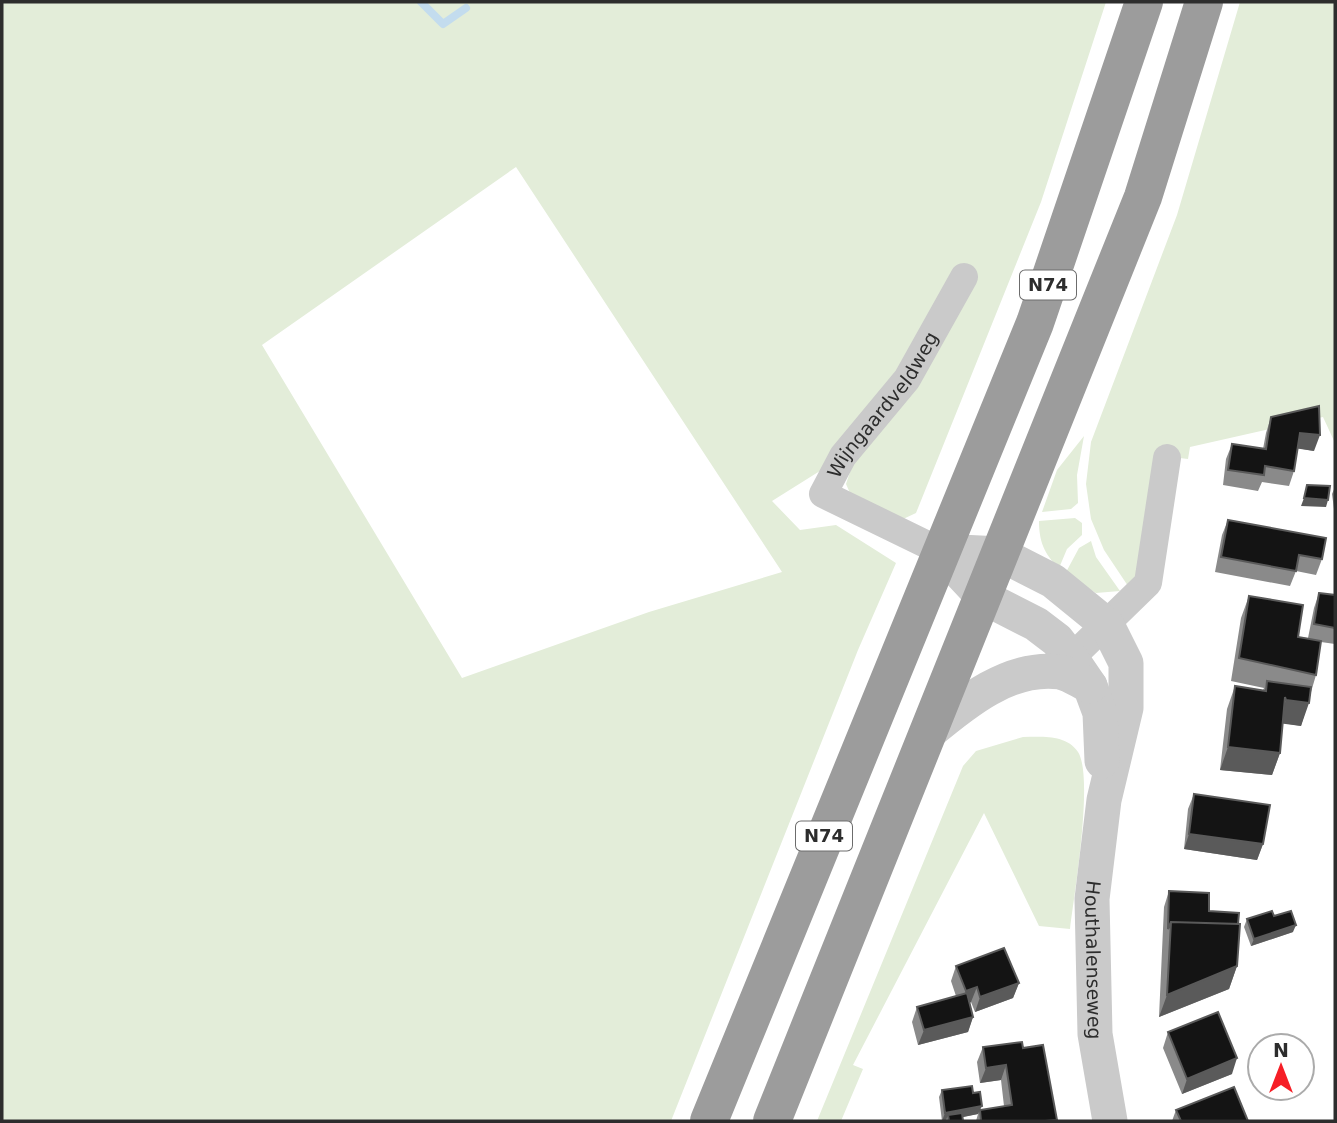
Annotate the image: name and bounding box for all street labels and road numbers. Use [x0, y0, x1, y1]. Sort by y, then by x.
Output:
road number: N74 [1020, 270, 1076, 300]
street label: Wijngaardveldweg [823, 328, 942, 481]
road number: N74 [796, 822, 852, 850]
street label: Houthalenseweg [1081, 879, 1106, 1040]

